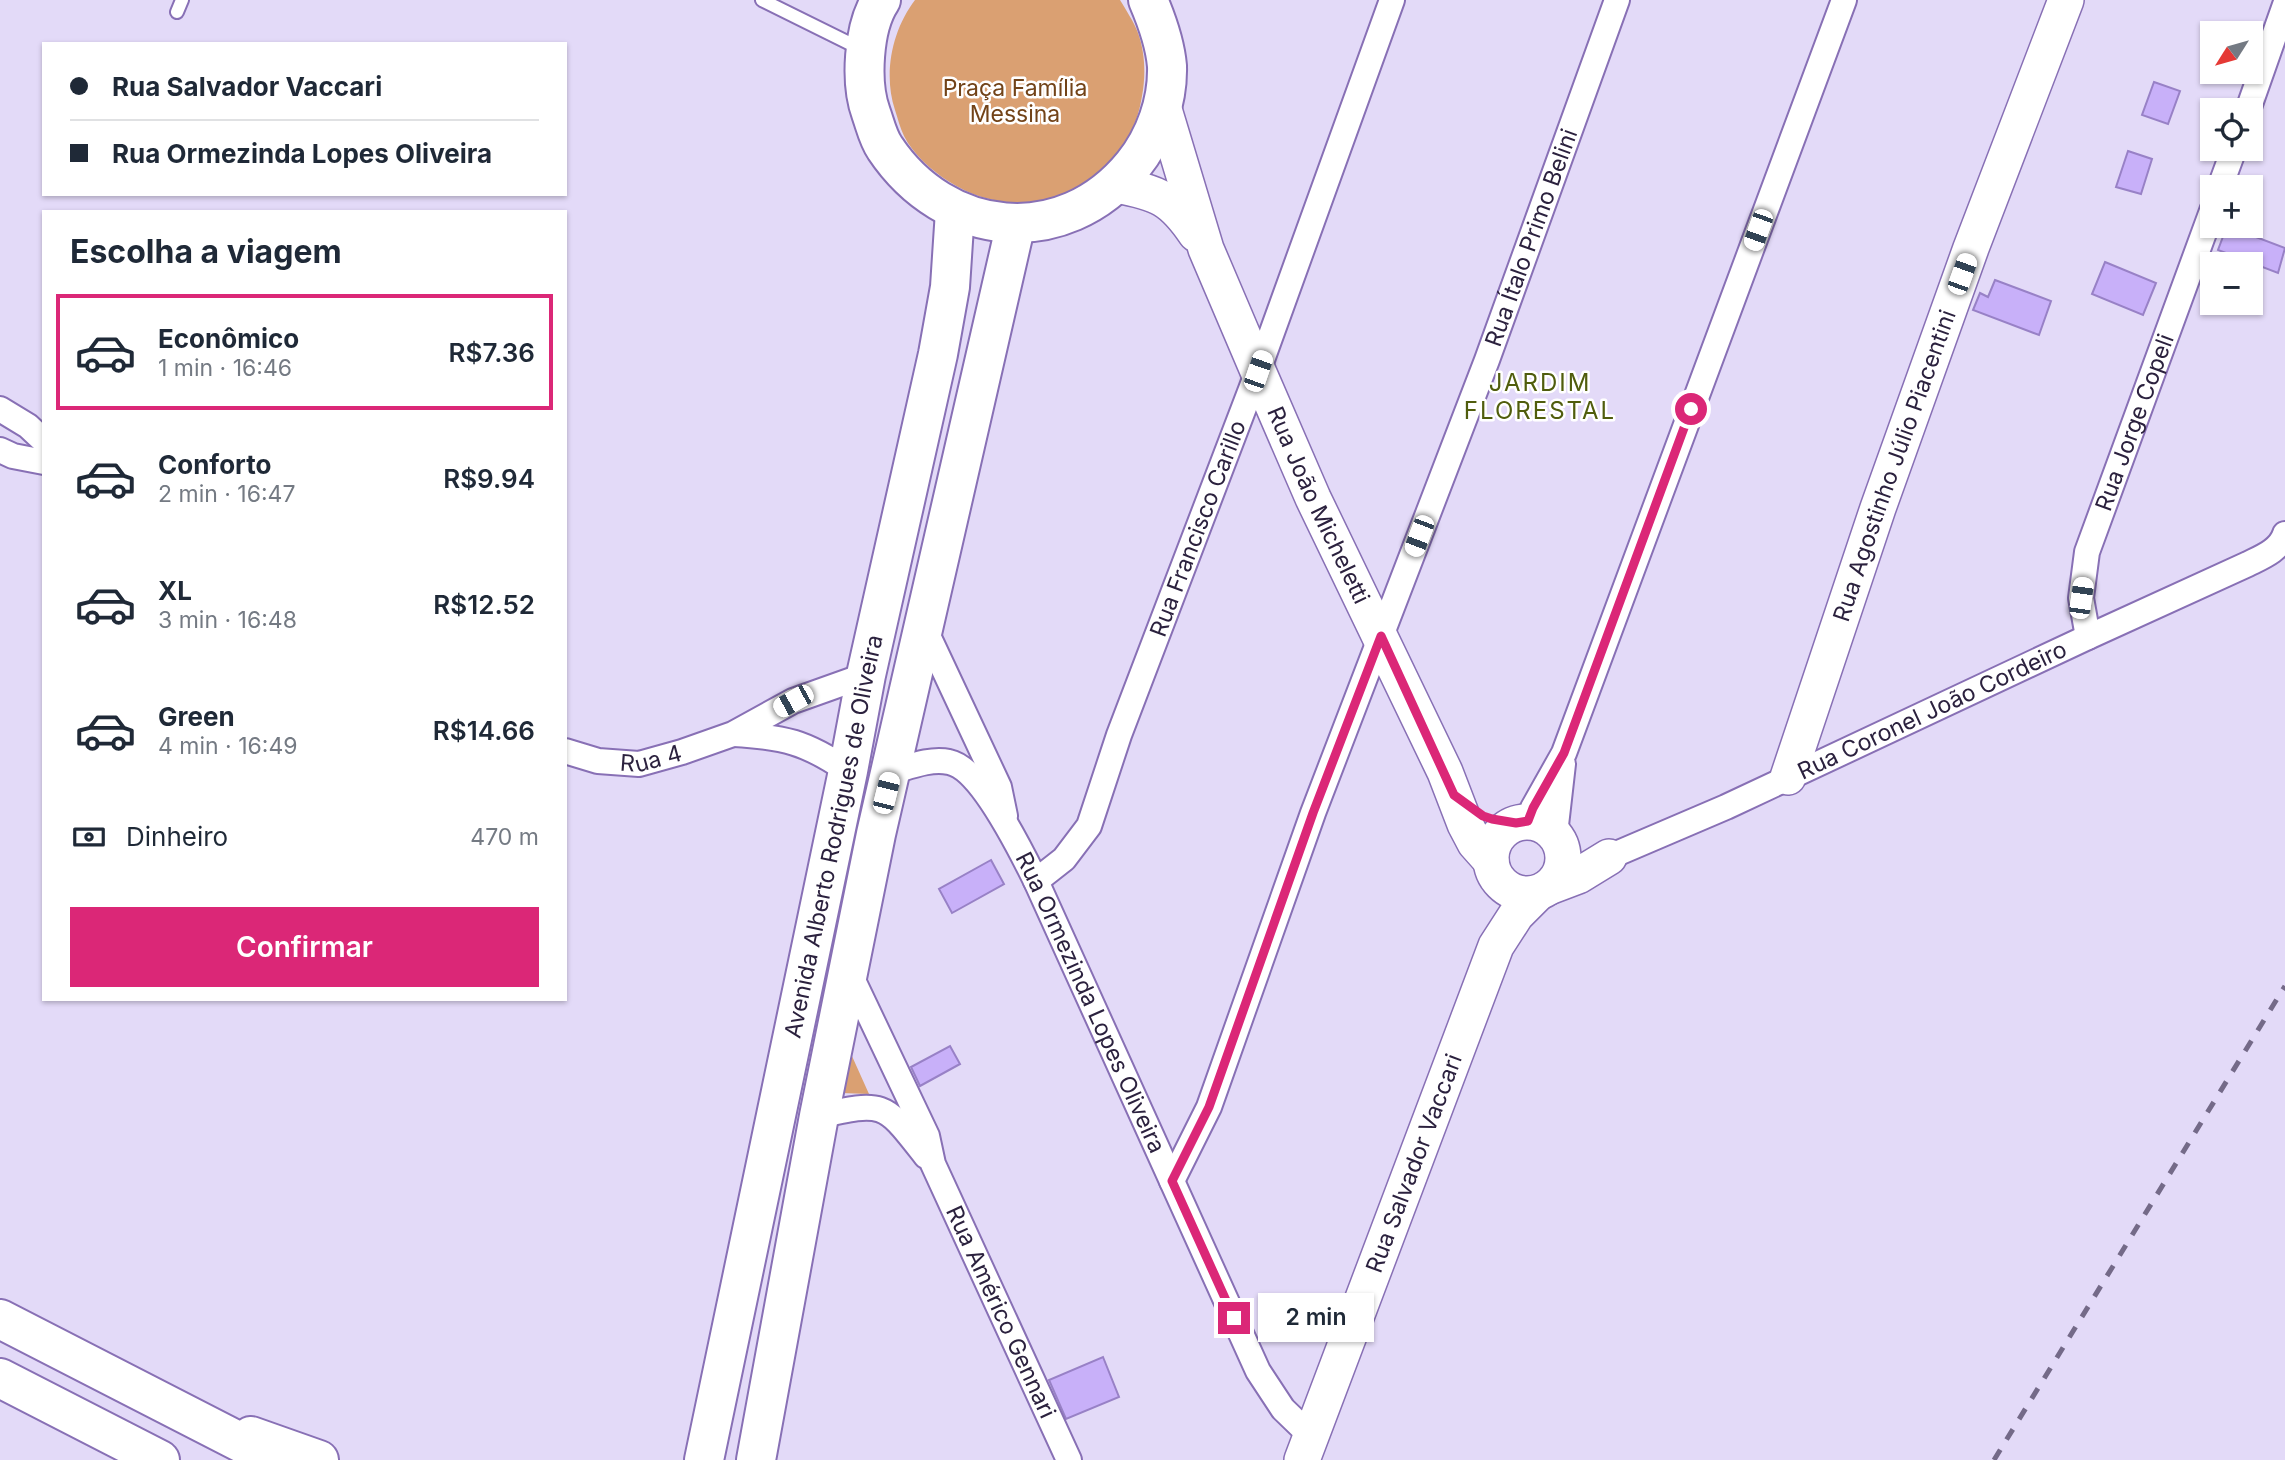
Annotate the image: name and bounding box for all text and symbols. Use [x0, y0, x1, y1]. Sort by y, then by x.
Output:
north arrow [2200, 21, 2263, 84]
map controls [2200, 21, 2263, 315]
text: Rua Salvador Vaccari [112, 71, 382, 102]
park label: Praça Família Messina [943, 74, 1087, 128]
button: locate [2200, 98, 2263, 161]
street label: Rua Ítalo Primo Belini [1479, 125, 1583, 350]
text: Rua Ormezinda Lopes Oliveira [112, 138, 492, 169]
button: + [2200, 175, 2263, 238]
car [1741, 207, 1776, 253]
text: Escolha a viagem [70, 232, 342, 271]
car [1945, 251, 1980, 297]
button: − [2200, 252, 2263, 315]
street label: Rua Agostinho Júlio Piacentini [1827, 306, 1962, 625]
icon: car [74, 321, 137, 384]
text: Econômico [158, 323, 299, 354]
street label: Rua Jorge Copeli [2089, 330, 2180, 515]
text: R$7.36 [449, 337, 535, 368]
car [1242, 348, 1275, 394]
text: 1 min · 16:46 [158, 354, 292, 382]
district label: JARDIM FLORESTAL [1464, 368, 1616, 425]
route start [1675, 393, 1707, 425]
street label: Rua João Micheletti [1261, 402, 1376, 608]
street label: Rua Francisco Carillo [1144, 416, 1252, 641]
icon: car [74, 447, 137, 510]
text: Conforto [158, 449, 271, 480]
text: R$9.94 [443, 463, 535, 494]
text: 2 min · 16:47 [158, 480, 295, 508]
car [1402, 513, 1437, 559]
icon: car [74, 573, 137, 636]
text: XL [158, 575, 192, 606]
car [2068, 576, 2095, 620]
text: R$12.52 [433, 589, 535, 620]
text: 3 min · 16:48 [158, 606, 297, 634]
street label: Avenida Alberto Rodrigues de Oliveira [779, 632, 889, 1040]
street label: Rua Coronel João Cordeiro [1793, 635, 2071, 785]
car [770, 682, 817, 720]
icon: car [74, 699, 137, 762]
text: Green [158, 701, 235, 732]
text: R$14.66 [433, 715, 535, 746]
text: 4 min · 16:49 [158, 732, 298, 760]
street label: Rua 4 [619, 739, 685, 779]
car [871, 770, 902, 816]
icon: cash [70, 818, 108, 856]
text: Dinheiro [126, 821, 228, 852]
text: 470 m [470, 823, 539, 851]
street label: Rua Ormezinda Lopes Oliveira [1010, 847, 1171, 1157]
button: Confirmar [70, 907, 539, 987]
street label: Rua Salvador Vaccari [1360, 1050, 1468, 1277]
street label: Rua Américo Gennari [940, 1201, 1062, 1423]
callout: 2 min [1258, 1294, 1374, 1342]
route end [1218, 1302, 1250, 1334]
text: 2 min [1286, 1303, 1346, 1331]

